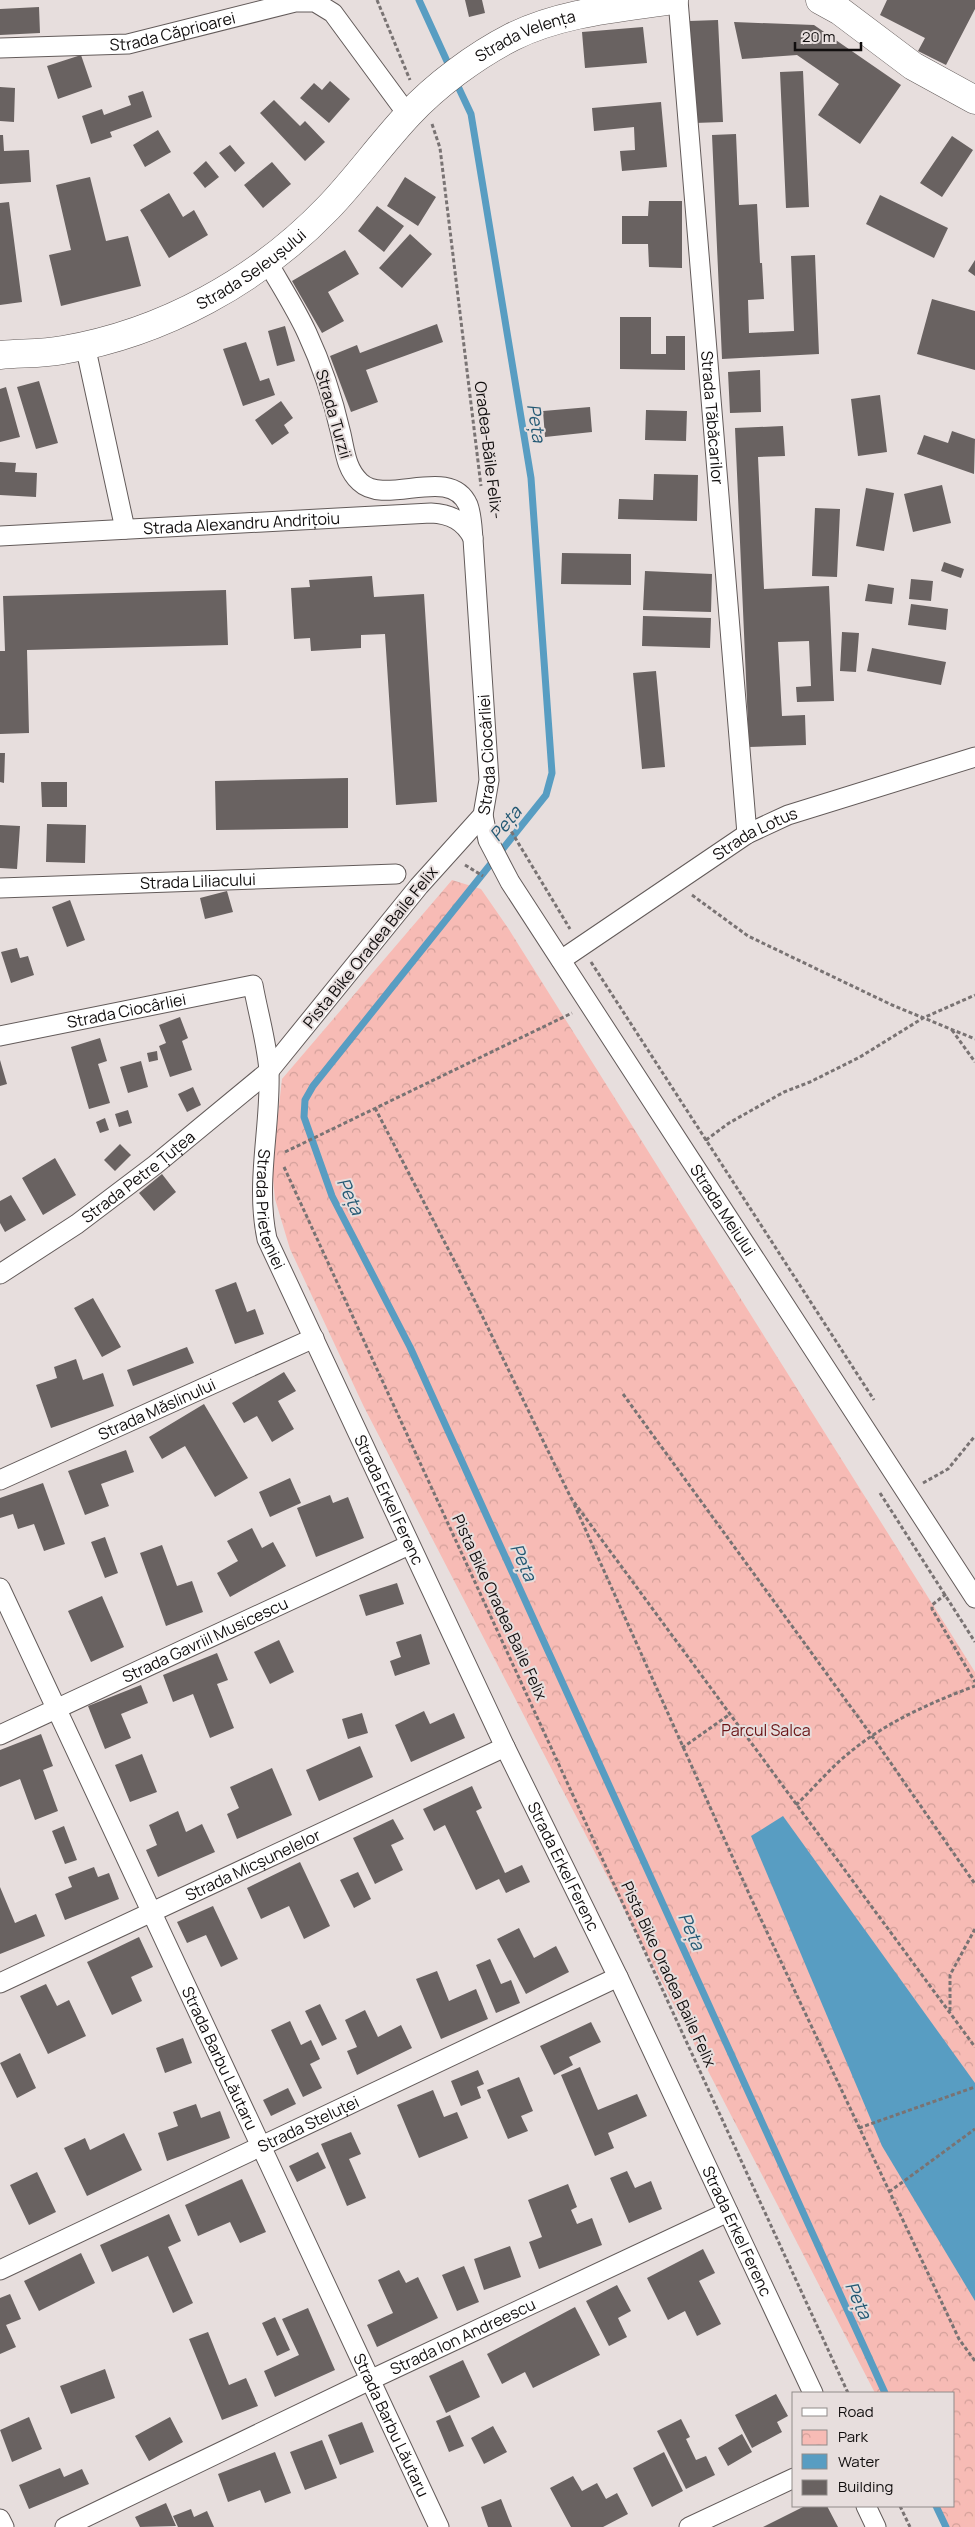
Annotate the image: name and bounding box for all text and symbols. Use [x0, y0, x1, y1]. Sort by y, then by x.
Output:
street label: Strada Velența [471, 5, 578, 67]
street label: Strada Căprioarei [109, 6, 238, 56]
scale bar [795, 20, 861, 52]
text: 20 m [802, 26, 835, 47]
street label: Strada Seleușului [192, 224, 311, 315]
street label: Strada Tăbăcarilor [696, 350, 729, 486]
street label: Strada Turzii [311, 367, 357, 461]
street label: Oradea-Băile Felix- [470, 380, 508, 520]
water label: Peța [522, 402, 552, 445]
street label: Strada Alexandru Andrițoiu [143, 507, 341, 539]
street label: Strada Ciocârliei [472, 694, 500, 816]
water label: Peța [484, 800, 527, 846]
street label: Strada Lotus [708, 802, 800, 865]
street label: Pista Bike Oradea Baile Felix [298, 861, 443, 1033]
street label: Strada Liliacului [140, 868, 256, 894]
street label: Strada Ciocârliei [65, 988, 188, 1033]
street label: Strada Petre Țuțea [77, 1126, 199, 1228]
street label: Strada Prieteniei [251, 1148, 291, 1273]
street label: Strada Meiului [685, 1160, 761, 1260]
water label: Peța [332, 1173, 370, 1219]
street label: Strada Măslinului [95, 1373, 219, 1445]
street label: Strada Erkel Ferenc [349, 1431, 429, 1569]
street label: Pista Bike Oradea Baile Felix [447, 1511, 553, 1704]
water label: Peța [505, 1540, 543, 1585]
street label: Strada Gavriil Musicescu [119, 1592, 291, 1688]
park label: Parcul Salca [721, 1719, 811, 1741]
street label: Strada Erkel Ferenc [523, 1798, 605, 1935]
street label: Strada Micșunelelor [181, 1824, 324, 1906]
street label: Pista Bike Oradea Baile Felix [616, 1878, 722, 2071]
water label: Peța [673, 1909, 711, 1954]
street label: Strada Barbu Lăutaru [177, 1983, 263, 2134]
street label: Strada Steluței [254, 2090, 363, 2157]
street label: Strada Erkel Ferenc [697, 2162, 777, 2300]
water label: Peța [840, 2278, 878, 2323]
street label: Strada Ion Andreescu [386, 2293, 539, 2380]
street label: Strada Barbu Lăutaru [348, 2350, 434, 2500]
legend [792, 2392, 955, 2507]
text: Road [838, 2401, 874, 2422]
text: Park [838, 2426, 868, 2447]
text: Water [838, 2451, 880, 2472]
text: Building [838, 2476, 893, 2497]

